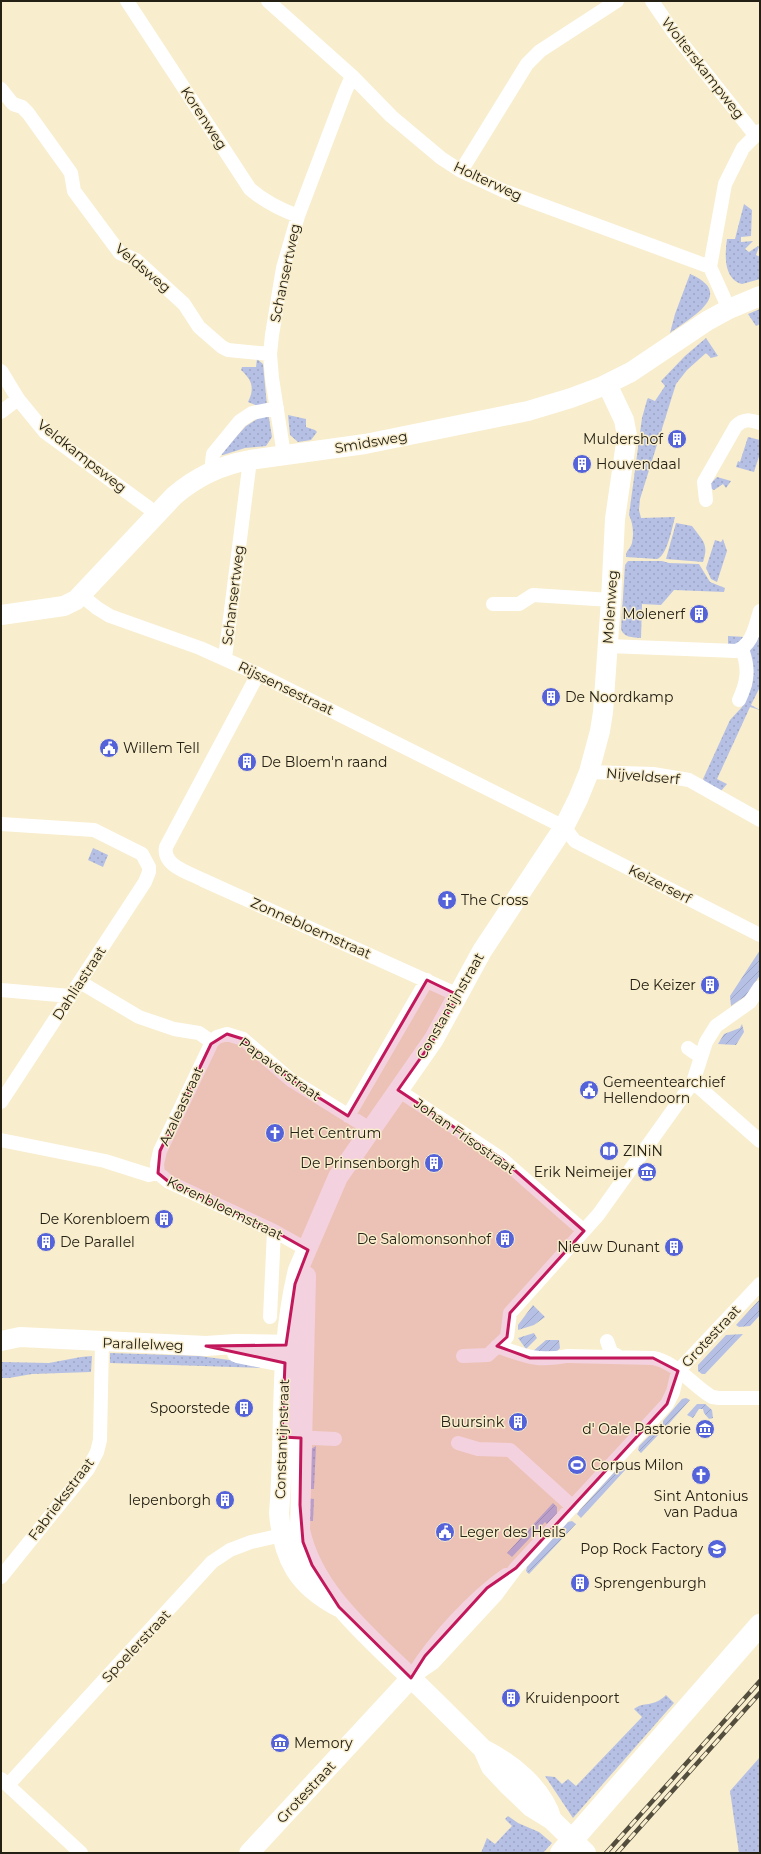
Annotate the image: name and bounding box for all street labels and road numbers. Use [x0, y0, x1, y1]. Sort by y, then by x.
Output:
street label: Wolterskampweg [658, 13, 748, 123]
street label: Korenweg [177, 83, 231, 153]
street label: Holterweg [451, 157, 525, 205]
street label: Schansertweg [266, 222, 304, 324]
street label: Veldsweg [111, 239, 175, 297]
street label: Veldkampsweg [34, 416, 130, 496]
street label: Smidsweg [333, 427, 409, 457]
street label: Schansertweg [218, 544, 248, 646]
street label: Molenweg [598, 570, 622, 644]
street label: Rijssensestraat [235, 657, 337, 719]
street label: Nijveldserf [605, 764, 682, 788]
street label: Keizerserf [625, 860, 696, 908]
street label: Zonnebloemstraat [248, 893, 374, 963]
street label: Dahliastraat [48, 942, 110, 1023]
street label: Constantijnstraat [412, 949, 488, 1063]
street label: Papaverstraat [236, 1033, 325, 1105]
street label: Azaleastraat [155, 1063, 207, 1149]
street label: Johan Frisostraat [410, 1094, 520, 1178]
street label: Korenbloemstraat [164, 1172, 286, 1244]
street label: Grotestraat [678, 1301, 745, 1371]
street label: Parallelweg [102, 1334, 184, 1354]
street label: Constantijnstraat [271, 1378, 293, 1499]
street label: Fabrieksstraat [24, 1454, 98, 1544]
street label: Spoelerstraat [98, 1606, 174, 1686]
street label: Grotestraat [273, 1757, 340, 1827]

